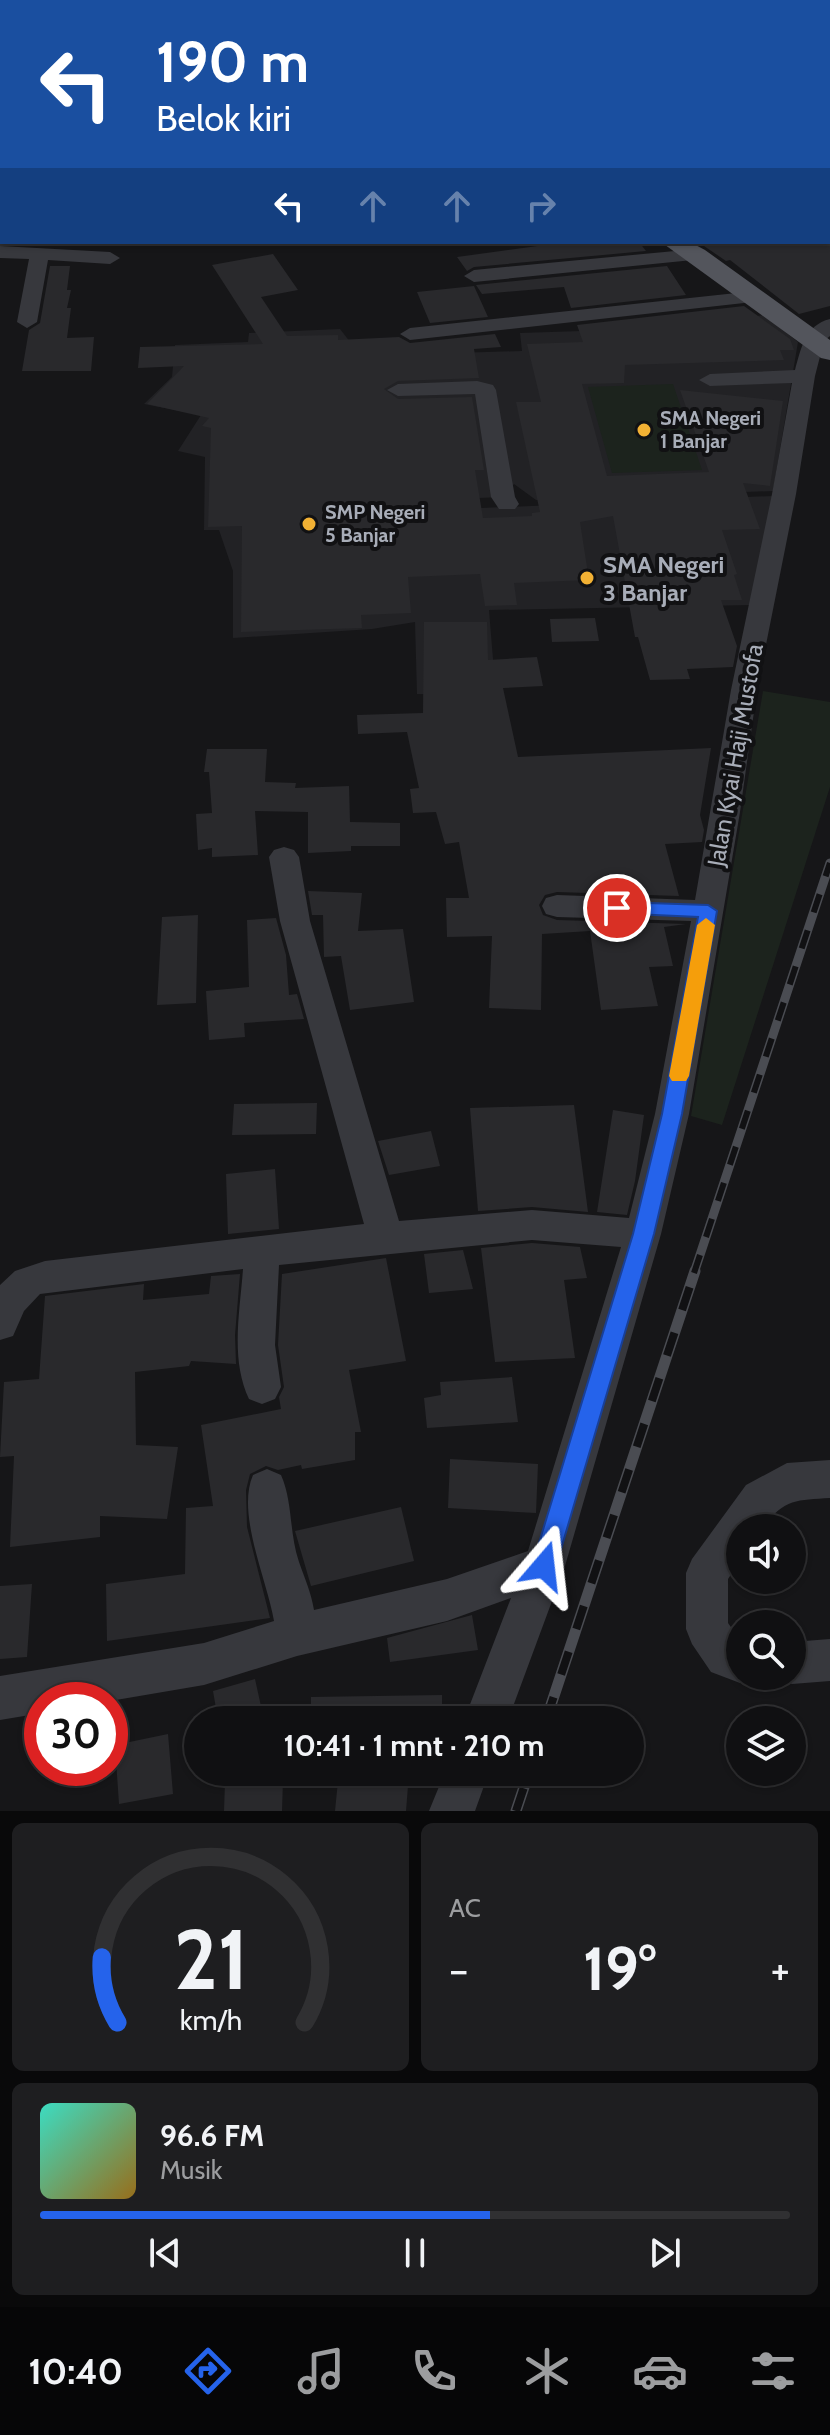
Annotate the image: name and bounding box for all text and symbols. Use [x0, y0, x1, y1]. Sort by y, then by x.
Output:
text: 190 m [156, 28, 309, 96]
icon: left [24, 32, 128, 136]
text: Belok kiri [156, 96, 291, 140]
icon: left [267, 184, 311, 228]
icon: ahead [351, 184, 395, 228]
icon: ahead [435, 184, 479, 228]
icon: right [519, 184, 563, 228]
place label: SMA Negeri 1 Banjar [660, 406, 761, 453]
marker: SMA Negeri 1 Banjar [635, 421, 653, 439]
place label: SMP Negeri 5 Banjar [325, 500, 425, 547]
marker: SMP Negeri 5 Banjar [300, 515, 318, 533]
place label: SMA Negeri 3 Banjar [603, 550, 724, 607]
marker: SMA Negeri 3 Banjar [578, 569, 596, 587]
street label: Jalan Kyai Haji Mustofa [701, 641, 769, 870]
pin [583, 874, 651, 942]
icon: arrive [595, 886, 639, 930]
map controls [726, 1514, 806, 1786]
button: sound [726, 1514, 806, 1594]
position arrow [502, 1524, 586, 1608]
button: search [726, 1610, 806, 1690]
speed limit sign: 30 [24, 1682, 128, 1786]
button: layers [726, 1706, 806, 1786]
text: 10:41 · 1 mnt · 210 m [284, 1727, 544, 1764]
text: AC [449, 1892, 481, 1924]
text: 21 [173, 1909, 248, 2010]
text: 19° [583, 1932, 656, 2005]
text: − [449, 1943, 468, 1996]
text: + [771, 1943, 790, 1996]
text: km/h [179, 2002, 242, 2037]
text: 96.6 FM [160, 2117, 264, 2154]
text: Musik [160, 2154, 222, 2186]
icon: previous [143, 2231, 187, 2275]
icon: pause [393, 2231, 437, 2275]
icon: next [643, 2231, 687, 2275]
icon: directions [180, 2343, 236, 2399]
icon: music [293, 2343, 349, 2399]
icon: phone [406, 2343, 462, 2399]
icon: climate [519, 2343, 575, 2399]
icon: car [632, 2343, 688, 2399]
icon: filters [745, 2343, 801, 2399]
text: 10:40 [29, 2349, 123, 2393]

